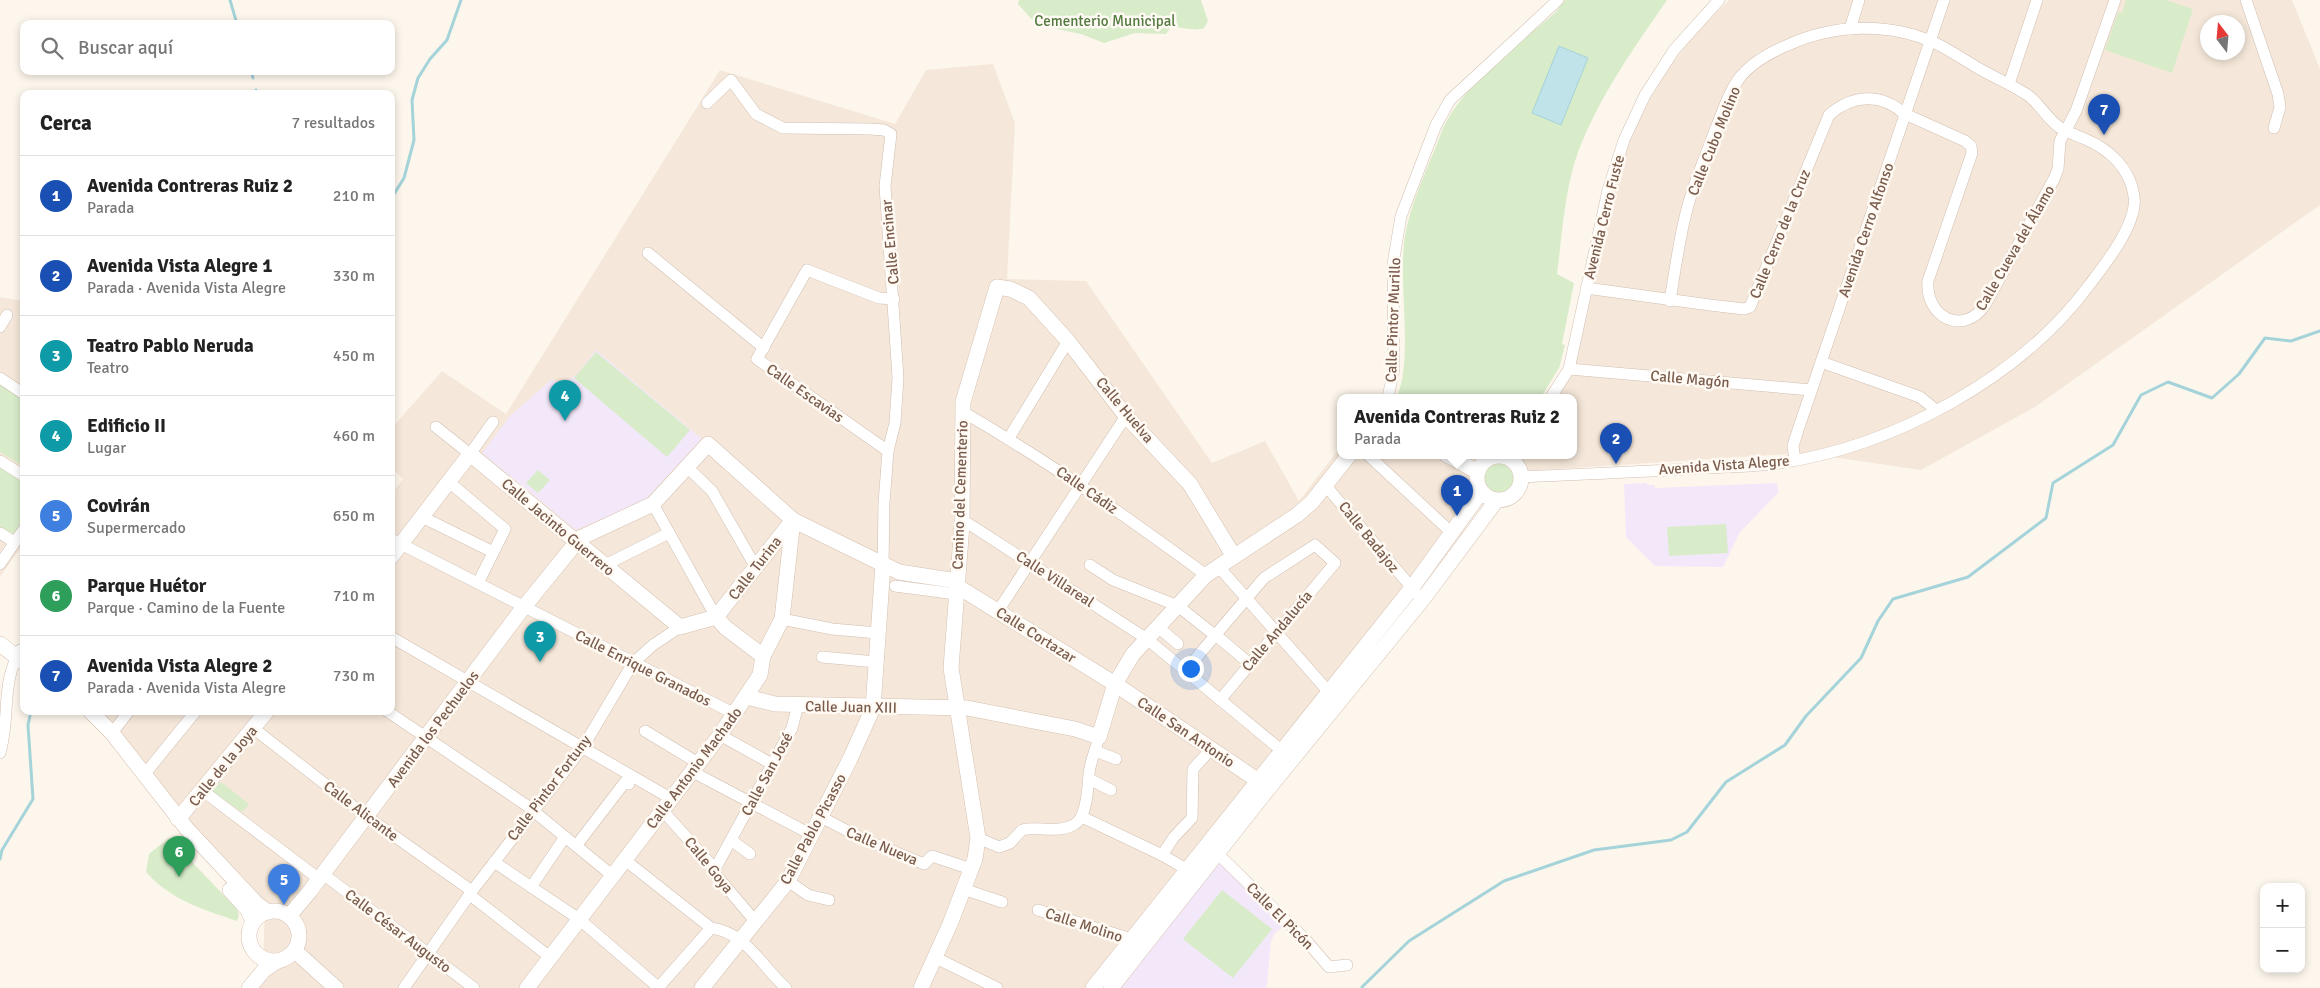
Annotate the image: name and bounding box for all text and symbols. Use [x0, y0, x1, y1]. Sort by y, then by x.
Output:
park label: Cementerio Municipal [1034, 12, 1176, 30]
north arrow [2200, 15, 2245, 60]
search box [20, 20, 395, 75]
icon: search [38, 34, 66, 62]
text: Buscar aquí [78, 36, 173, 60]
street label: Calle Cubo Molino [1684, 84, 1744, 198]
pin: 7 [2088, 94, 2120, 135]
text: Cerca [40, 110, 92, 136]
text: 7 resultados [292, 113, 375, 133]
street label: Avenida Cerro Fuste [1580, 153, 1628, 281]
street label: Avenida Cerro Alfonso [1835, 160, 1898, 300]
street label: Calle Cerro de la Cruz [1746, 166, 1814, 301]
text: Avenida Contreras Ruiz 2 [87, 174, 293, 198]
street label: Calle Cueva del Álamo [1971, 181, 2058, 314]
text: 1 [52, 186, 60, 206]
text: 210 m [333, 186, 375, 206]
text: Parada [87, 198, 134, 218]
street label: Calle Encinar [877, 198, 903, 285]
text: Avenida Vista Alegre 1 [87, 254, 272, 278]
street label: Calle Pintor Murillo [1382, 257, 1404, 383]
text: 2 [52, 266, 60, 286]
text: 330 m [333, 266, 375, 286]
text: Parada · Avenida Vista Alegre [87, 278, 286, 298]
text: Teatro Pablo Neruda [87, 334, 254, 358]
text: 3 [52, 346, 60, 366]
text: 450 m [333, 346, 375, 366]
text: Teatro [87, 358, 129, 378]
street label: Calle Escavias [763, 360, 847, 426]
street label: Calle Magón [1650, 367, 1730, 391]
street label: Calle Huelva [1092, 373, 1158, 447]
pin: 4 [549, 380, 581, 421]
popup [1337, 394, 1577, 459]
text: Avenida Contreras Ruiz 2 [1354, 405, 1560, 429]
text: Edificio II [87, 414, 166, 438]
street label: Camino del Cementerio [948, 420, 972, 570]
pin: 2 [1600, 423, 1632, 464]
text: 4 [52, 426, 60, 446]
text: 460 m [333, 426, 375, 446]
text: Parada [1354, 429, 1401, 449]
text: Lugar [87, 438, 126, 458]
street label: Avenida Vista Alegre [1658, 451, 1790, 479]
street label: Calle Cádiz [1053, 462, 1121, 518]
street label: Calle Jacinto Guerrero [498, 474, 618, 580]
pin: 1 [1441, 475, 1473, 516]
text: Covirán [87, 494, 150, 518]
street label: Calle Badajoz [1335, 498, 1403, 577]
text: 5 [52, 506, 60, 526]
text: 650 m [333, 506, 375, 526]
text: Supermercado [87, 518, 186, 538]
street label: Calle Turina [725, 533, 785, 603]
street label: Calle Villareal [1013, 547, 1097, 611]
text: Parque Huétor [87, 574, 206, 598]
text: 6 [52, 586, 60, 606]
text: 710 m [333, 586, 375, 606]
street label: Calle Andalucía [1238, 587, 1316, 675]
text: Parque · Camino de la Fuente [87, 598, 285, 618]
street label: Calle Cortazar [993, 603, 1080, 667]
pin: 3 [524, 621, 556, 662]
street label: Calle Enrique Granados [572, 626, 714, 710]
text: Avenida Vista Alegre 2 [87, 654, 272, 678]
your location [1178, 656, 1204, 682]
text: 7 [52, 666, 60, 686]
text: 730 m [333, 666, 375, 686]
street label: Avenida los Pechuelos [383, 667, 483, 791]
text: Parada · Avenida Vista Alegre [87, 678, 286, 698]
street label: Calle San Antonio [1134, 693, 1238, 771]
street label: Calle Juan XIII [805, 697, 897, 717]
street label: Calle Antonio Machado [642, 703, 746, 832]
street label: Calle de la Joya [185, 722, 261, 810]
street label: Calle San José [737, 729, 797, 819]
street label: Calle Pintor Fortuny [503, 732, 595, 844]
street label: Calle Pablo Picasso [776, 770, 850, 888]
street label: Calle Alicante [320, 777, 402, 845]
street label: Calle Nueva [844, 823, 920, 869]
street label: Calle Goya [681, 833, 737, 897]
pin: 6 [163, 836, 195, 877]
pin: 5 [268, 864, 300, 905]
street label: Calle El Picón [1243, 879, 1317, 953]
map controls [2260, 883, 2305, 973]
button: + [2260, 883, 2305, 928]
street label: Calle César Augusto [341, 885, 455, 977]
street label: Calle Molino [1043, 904, 1125, 946]
button: − [2260, 928, 2305, 973]

